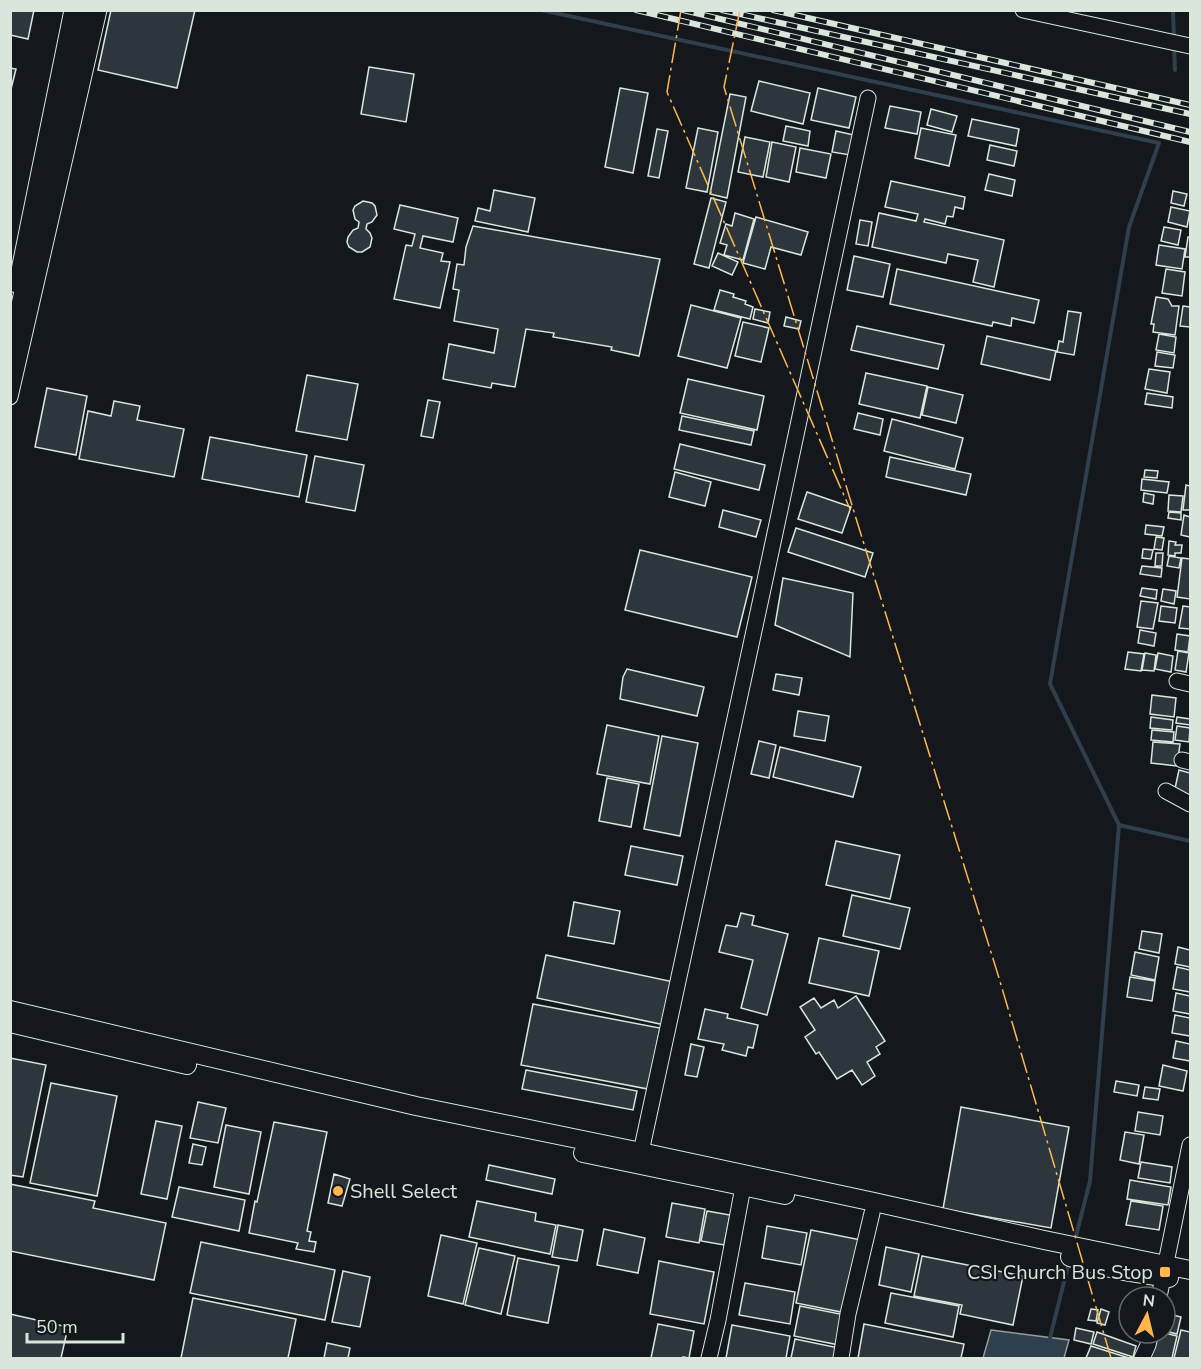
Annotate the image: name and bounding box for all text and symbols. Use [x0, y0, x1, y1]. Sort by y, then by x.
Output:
place label: Shell Select [350, 1178, 458, 1205]
marker: Shell Select [331, 1184, 345, 1198]
place label: CSI Church Bus Stop [967, 1259, 1153, 1286]
marker: CSI Church Bus Stop [1158, 1265, 1172, 1279]
north arrow [1117, 1285, 1177, 1345]
text: N [1141, 1289, 1156, 1313]
scale bar [27, 1306, 123, 1344]
text: 50 m [36, 1315, 78, 1339]

